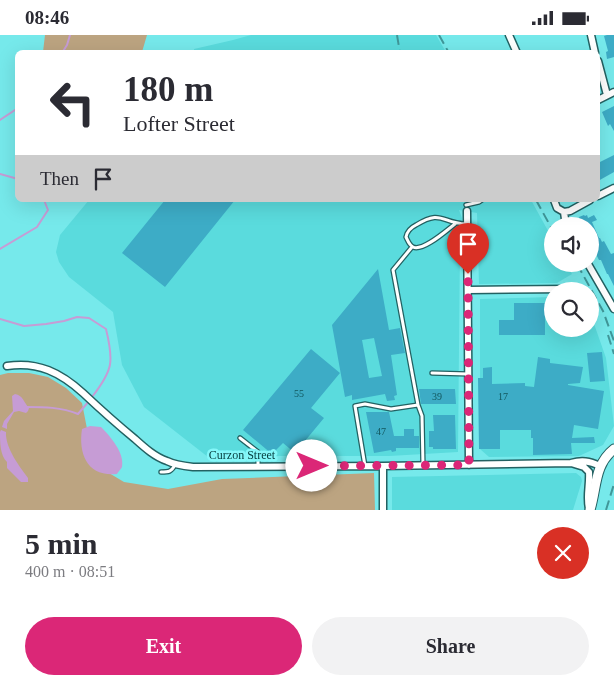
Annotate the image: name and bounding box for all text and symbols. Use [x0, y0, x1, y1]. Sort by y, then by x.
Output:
text: 08:46 [25, 7, 69, 28]
icon: left [40, 70, 105, 135]
text: 180 m [123, 70, 213, 109]
text: Lofter Street [123, 111, 235, 136]
icon: arrive [89, 165, 117, 193]
text: Then [40, 168, 79, 189]
map controls [544, 217, 599, 337]
button: sound [544, 217, 599, 272]
pin [447, 223, 489, 274]
icon: arrive [454, 230, 482, 258]
button: search [544, 282, 599, 337]
house number: 55 [294, 388, 304, 399]
house number: 39 [432, 391, 442, 402]
house number: 17 [498, 391, 508, 402]
house number: 47 [376, 426, 386, 437]
position arrow [285, 439, 337, 491]
street label: Curzon Street [209, 448, 276, 462]
text: 5 min [25, 527, 98, 560]
button: close [537, 527, 589, 579]
text: 400 m · 08:51 [25, 563, 115, 580]
button: Exit [25, 617, 302, 675]
button: Share [312, 617, 589, 675]

